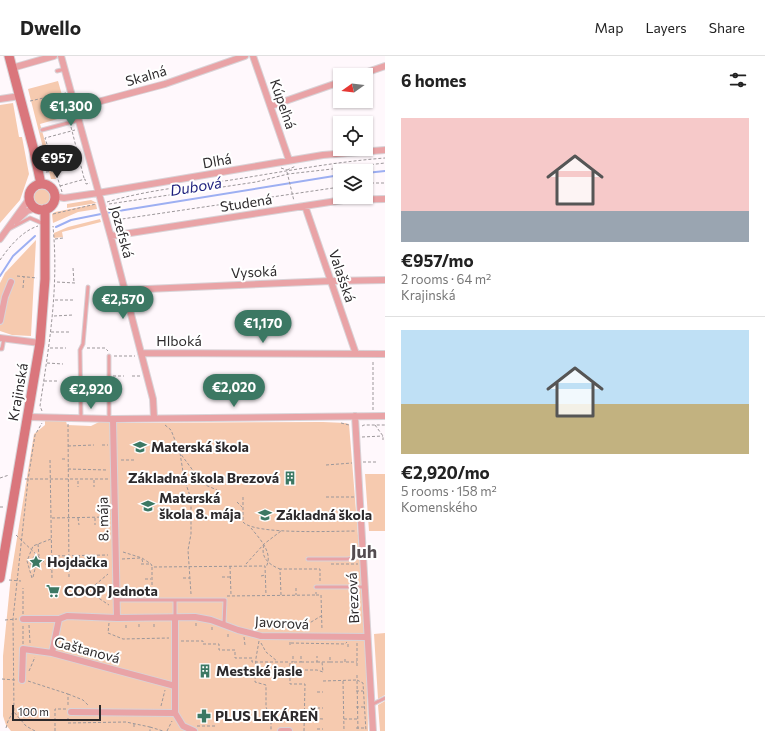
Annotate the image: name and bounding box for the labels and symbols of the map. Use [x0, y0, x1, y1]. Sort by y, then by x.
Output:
street label: Skalná [123, 62, 168, 89]
north arrow [333, 68, 373, 108]
street label: Kúpeľná [267, 77, 300, 131]
pin: €1,300 [38, 93, 104, 127]
pin: €957 [33, 145, 81, 179]
street label: Dlhá [201, 150, 233, 171]
water label: Dubová [169, 173, 223, 199]
street label: Studená [219, 190, 273, 215]
street label: Jozefská [107, 204, 138, 260]
street label: Valašská [326, 247, 359, 304]
street label: Vysoká [231, 262, 277, 281]
pin: €2,570 [90, 286, 156, 320]
pin: €1,170 [230, 310, 296, 344]
street label: Hlboká [156, 332, 202, 349]
street label: Krajinská [4, 362, 31, 422]
pin: €2,020 [201, 374, 267, 408]
pin: €2,920 [58, 376, 124, 410]
place label: Materská škola [151, 438, 249, 455]
school or university icon: Materská škola [132, 439, 148, 455]
place label: Základná škola Brezová [128, 469, 279, 486]
building icon: Základná škola Brezová [282, 470, 298, 486]
place label: Materská škola 8. mája [159, 489, 241, 522]
street label: 8. mája [94, 497, 111, 541]
school or university icon: Materská škola 8. mája [140, 498, 156, 514]
place label: Základná škola [276, 506, 372, 523]
school or university icon: Základná škola [257, 507, 273, 523]
district label: Juh [351, 540, 377, 562]
place label: Hojdačka [47, 553, 108, 570]
place icon: Hojdačka [28, 554, 44, 570]
street label: Brezová [343, 572, 362, 624]
place label: COOP Jednota [64, 582, 158, 599]
supermarket icon: COOP Jednota [45, 583, 61, 599]
street label: Javorová [254, 613, 310, 632]
street label: Gaštanová [52, 633, 122, 666]
place label: Mestské jasle [216, 662, 302, 679]
building icon: Mestské jasle [197, 663, 213, 679]
scale bar [12, 703, 101, 722]
place label: PLUS LEKÁREŇ [215, 707, 318, 724]
pharmacy icon: PLUS LEKÁREŇ [196, 708, 212, 724]

